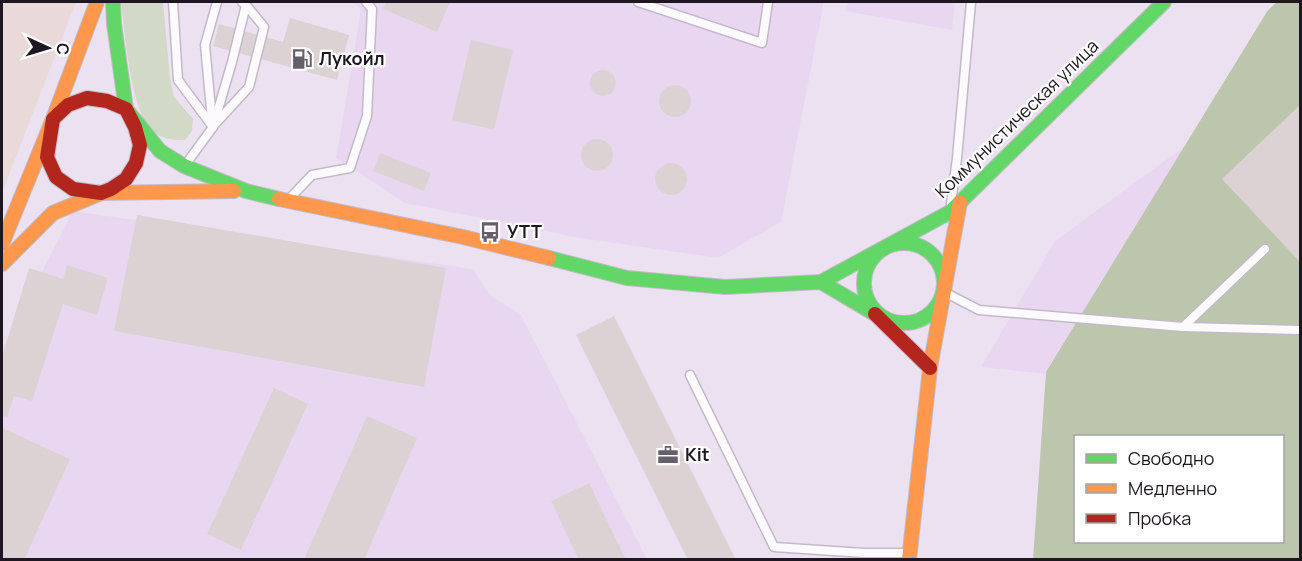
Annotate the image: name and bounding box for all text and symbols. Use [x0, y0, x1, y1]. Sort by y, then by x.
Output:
north arrow [18, 18, 78, 78]
street label: Коммунистическая улица [929, 34, 1103, 203]
text: С [52, 42, 74, 56]
place label: Лукойл [319, 46, 385, 70]
fuel station icon: Лукойл [290, 47, 314, 71]
place label: УТТ [507, 219, 542, 243]
bus stop icon: УТТ [478, 220, 502, 244]
legend [1074, 435, 1284, 543]
place label: Kit [685, 442, 710, 466]
office icon: Kit [656, 443, 680, 467]
text: Свободно [1128, 446, 1214, 470]
text: Медленно [1128, 476, 1217, 500]
text: Пробка [1128, 506, 1191, 530]

